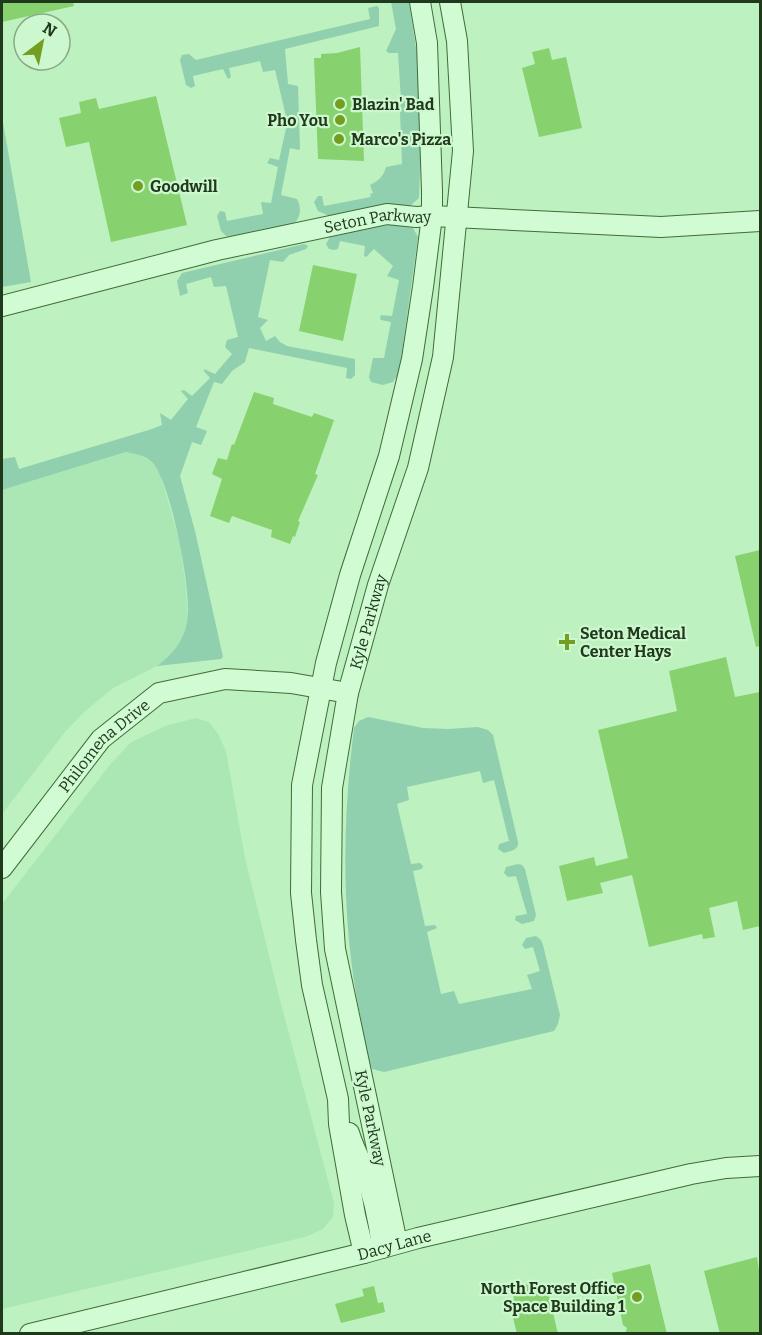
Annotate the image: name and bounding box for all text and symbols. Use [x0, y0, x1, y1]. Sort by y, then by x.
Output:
north arrow [12, 12, 72, 72]
text: N [39, 18, 60, 41]
place label: Blazin' Bad [352, 95, 435, 114]
marker: Blazin' Bad [333, 97, 347, 111]
place label: Pho You [267, 111, 328, 130]
marker: Pho You [333, 113, 347, 127]
place label: Marco's Pizza [351, 130, 451, 149]
marker: Marco's Pizza [332, 132, 346, 146]
place label: Goodwill [150, 177, 218, 196]
marker: Goodwill [131, 179, 145, 193]
street label: Seton Parkway [322, 205, 433, 237]
street label: Kyle Parkway [346, 571, 391, 672]
place label: Seton Medical Center Hays [580, 624, 686, 661]
marker: Seton Medical Center Hays [558, 633, 576, 651]
street label: Philomena Drive [55, 695, 154, 796]
street label: Kyle Parkway [351, 1068, 390, 1169]
street label: Dacy Lane [355, 1226, 433, 1264]
place label: North Forest Office Space Building 1 [481, 1279, 625, 1316]
marker: North Forest Office Space Building 1 [630, 1290, 644, 1304]

